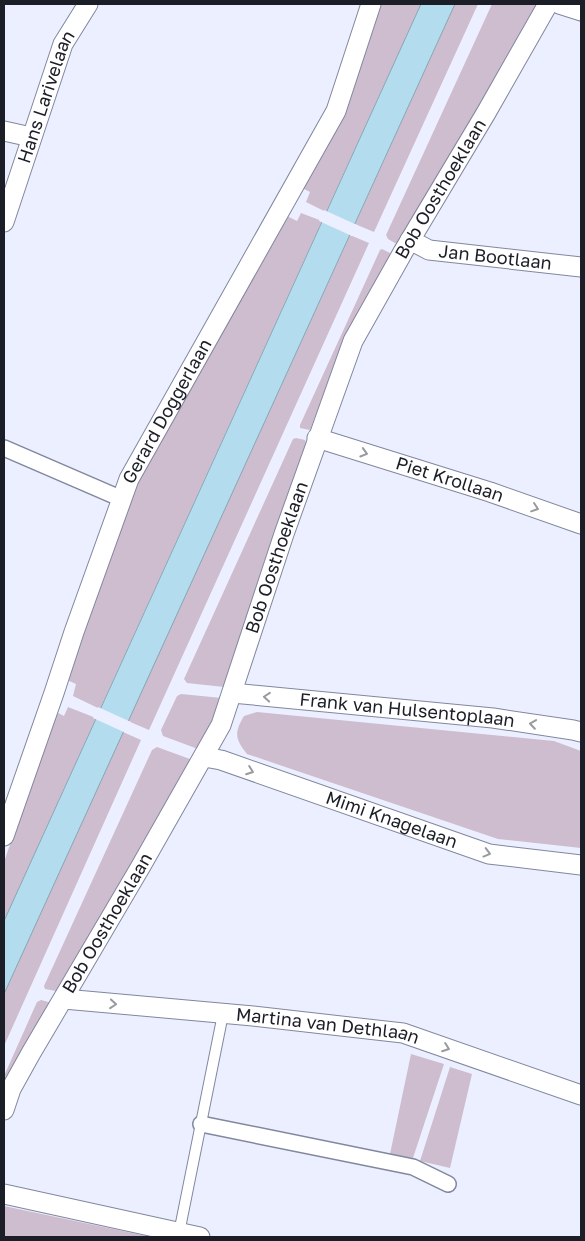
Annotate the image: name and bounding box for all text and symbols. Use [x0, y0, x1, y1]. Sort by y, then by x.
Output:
street label: Hans Larivelaan [12, 26, 79, 166]
street label: Bob Oosthoeklaan [390, 115, 490, 262]
street label: Jan Bootlaan [437, 239, 553, 274]
street label: Gerard Doggerlaan [117, 334, 216, 487]
one-way arrow [359, 447, 368, 457]
street label: Piet Krollaan [393, 451, 507, 506]
street label: Bob Oosthoeklaan [240, 478, 312, 636]
one-way arrow [531, 502, 539, 512]
street label: Frank van Hulsentoplaan [299, 688, 516, 731]
one-way arrow [263, 692, 271, 703]
one-way arrow [529, 719, 537, 730]
one-way arrow [246, 765, 254, 775]
street label: Mimi Knagelaan [323, 786, 461, 852]
one-way arrow [482, 847, 490, 857]
street label: Bob Oosthoeklaan [57, 849, 156, 997]
one-way arrow [109, 998, 117, 1009]
street label: Martina van Dethlaan [235, 1003, 423, 1048]
one-way arrow [441, 1042, 450, 1052]

